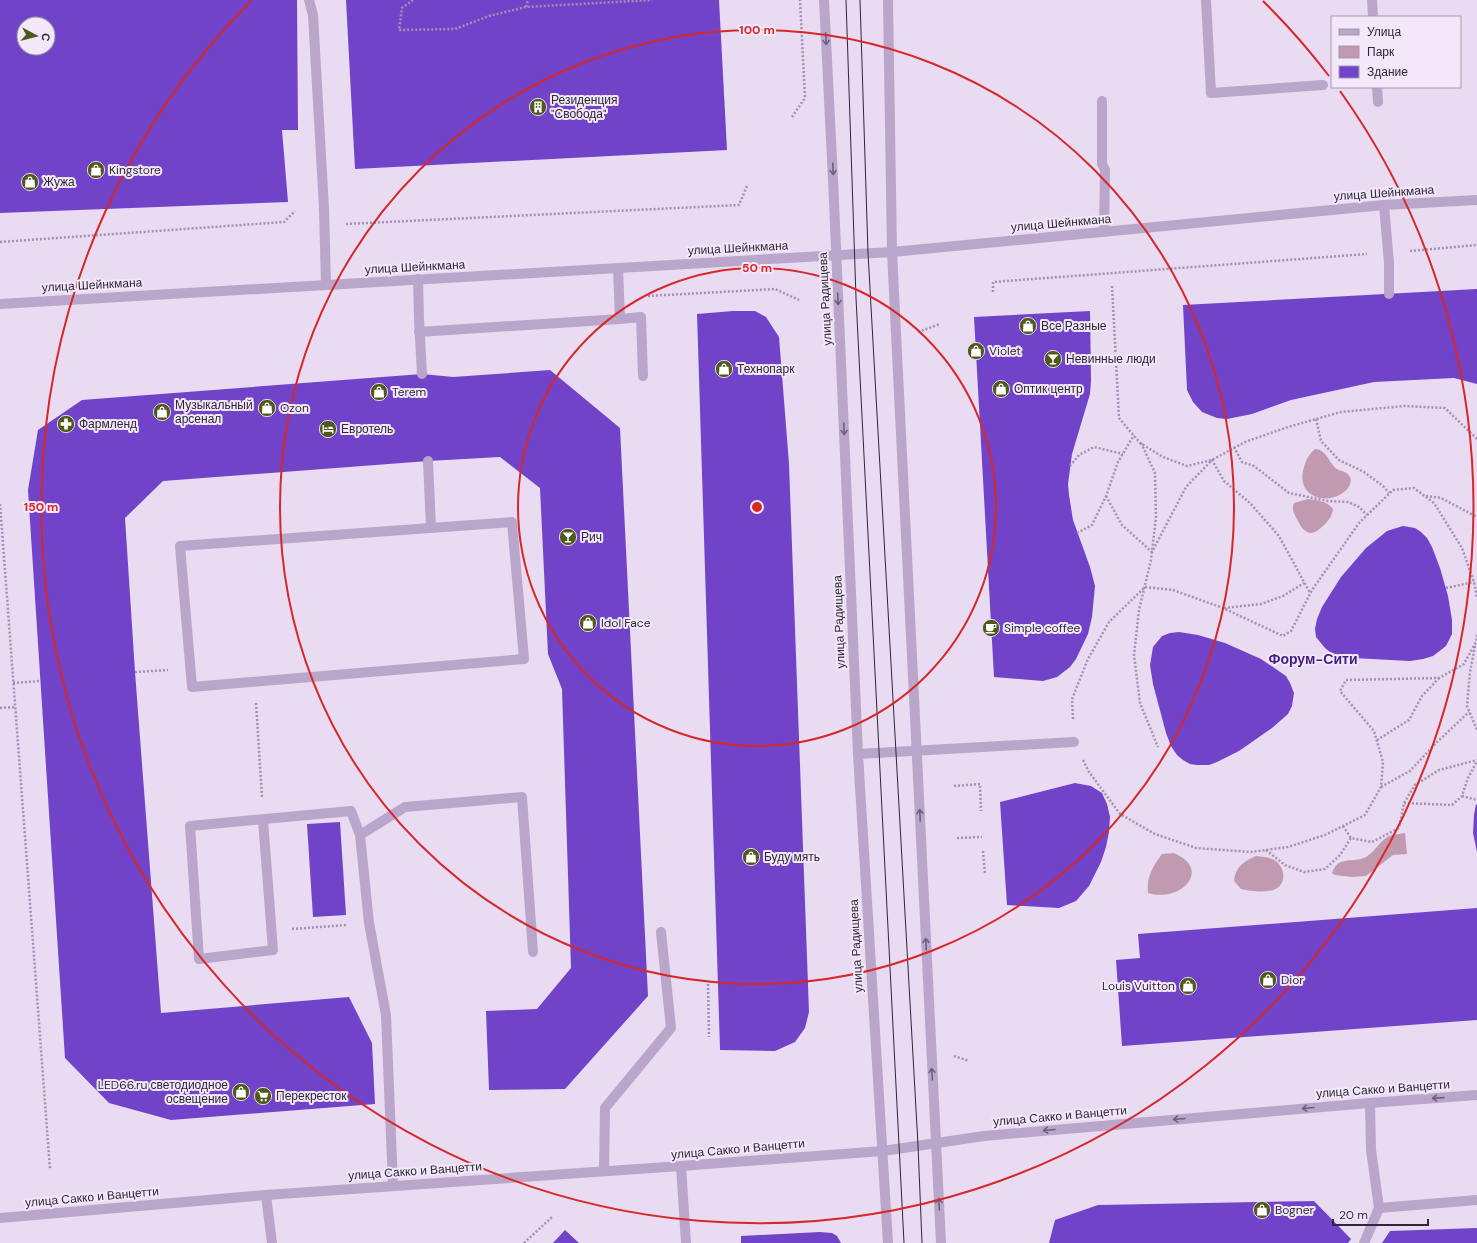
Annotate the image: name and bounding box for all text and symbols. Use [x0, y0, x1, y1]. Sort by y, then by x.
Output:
north arrow [16, 16, 56, 56]
legend [1331, 16, 1461, 88]
text: 100 m [739, 22, 775, 38]
text: Улица [1367, 24, 1401, 40]
text: С [38, 32, 53, 42]
one-way arrow [822, 32, 830, 45]
text: Парк [1367, 44, 1395, 60]
text: Здание [1367, 64, 1408, 80]
place label: Резиденция "Свобода" [551, 92, 617, 122]
building icon: Резиденция "Свобода" [528, 97, 548, 117]
shop icon: Kingstore [86, 160, 106, 180]
place label: Kingstore [109, 162, 161, 178]
one-way arrow [829, 162, 836, 175]
shop icon: Жужа [20, 172, 40, 192]
place label: Жужа [43, 174, 75, 190]
street label: улица Шейнкмана [1333, 181, 1435, 204]
street label: улица Шейнкмана [1010, 211, 1112, 235]
street label: улица Шейнкмана [687, 237, 789, 259]
street label: улица Радищева [815, 252, 835, 346]
street label: улица Шейнкмана [364, 256, 466, 278]
text: 50 m [742, 260, 772, 276]
street label: улица Шейнкмана [41, 274, 143, 296]
one-way arrow [835, 292, 842, 305]
shop icon: Все Разные [1018, 316, 1038, 336]
place label: Все Разные [1041, 318, 1107, 334]
shop icon: Violet [966, 341, 986, 361]
place label: Violet [989, 343, 1021, 359]
bar icon: Невинные люди [1043, 349, 1063, 369]
place label: Невинные люди [1066, 351, 1156, 367]
shop icon: Технопарк [714, 359, 734, 379]
place label: Технопарк [737, 361, 795, 377]
shop icon: Оптик центр [991, 379, 1011, 399]
place label: Оптик центр [1014, 381, 1083, 397]
shop icon: Terem [369, 382, 389, 402]
place label: Terem [392, 384, 426, 400]
place label: Музыкальный арсенал [175, 397, 253, 427]
shop icon: Ozon [257, 398, 277, 418]
place label: Ozon [280, 400, 309, 416]
shop icon: Музыкальный арсенал [152, 402, 172, 422]
pharmacy icon: Фармленд [56, 414, 76, 434]
place label: Фармленд [79, 416, 137, 432]
hotel icon: Евротель [318, 419, 338, 439]
place label: Евротель [341, 421, 393, 437]
one-way arrow [840, 422, 848, 435]
text: 150 m [24, 499, 58, 515]
centre of rings [750, 500, 764, 514]
bar icon: Рич [558, 527, 578, 547]
place label: Рич [581, 529, 602, 545]
street label: улица Радищева [829, 575, 849, 669]
shop icon: Idol Face [578, 613, 598, 633]
place label: Idol Face [601, 615, 651, 631]
cafe icon: Simple coffee [981, 618, 1001, 638]
place label: Simple coffee [1004, 620, 1080, 636]
district label: Форум-Сити [1268, 650, 1358, 668]
one-way arrow [916, 809, 923, 822]
shop icon: Буду мять [741, 847, 761, 867]
place label: Буду мять [764, 849, 820, 865]
street label: улица Радищева [846, 899, 866, 993]
one-way arrow [922, 938, 930, 951]
shop icon: Dior [1258, 970, 1278, 990]
place label: Dior [1281, 972, 1304, 988]
shop icon: Louis Vuitton [1178, 976, 1198, 996]
place label: Louis Vuitton [1102, 978, 1175, 994]
one-way arrow [929, 1068, 936, 1081]
street label: улица Сакко и Ванцетти [1316, 1076, 1450, 1102]
place label: LED66.ru светодиодное освещение [98, 1077, 228, 1107]
shop icon: LED66.ru светодиодное освещение [231, 1082, 251, 1102]
supermarket icon: Перекресток [253, 1086, 273, 1106]
place label: Перекресток [276, 1088, 347, 1104]
one-way arrow [1432, 1095, 1445, 1102]
street label: улица Сакко и Ванцетти [993, 1102, 1127, 1130]
one-way arrow [1302, 1105, 1315, 1112]
one-way arrow [1173, 1115, 1186, 1123]
one-way arrow [1043, 1126, 1056, 1134]
street label: улица Сакко и Ванцетти [671, 1135, 805, 1163]
street label: улица Сакко и Ванцетти [348, 1158, 482, 1184]
street label: улица Сакко и Ванцетти [25, 1183, 159, 1211]
one-way arrow [935, 1198, 942, 1211]
shop icon: Bogner [1252, 1200, 1272, 1220]
scale bar [1333, 1201, 1428, 1227]
place label: Bogner [1275, 1202, 1315, 1218]
text: 20 m [1339, 1207, 1368, 1223]

